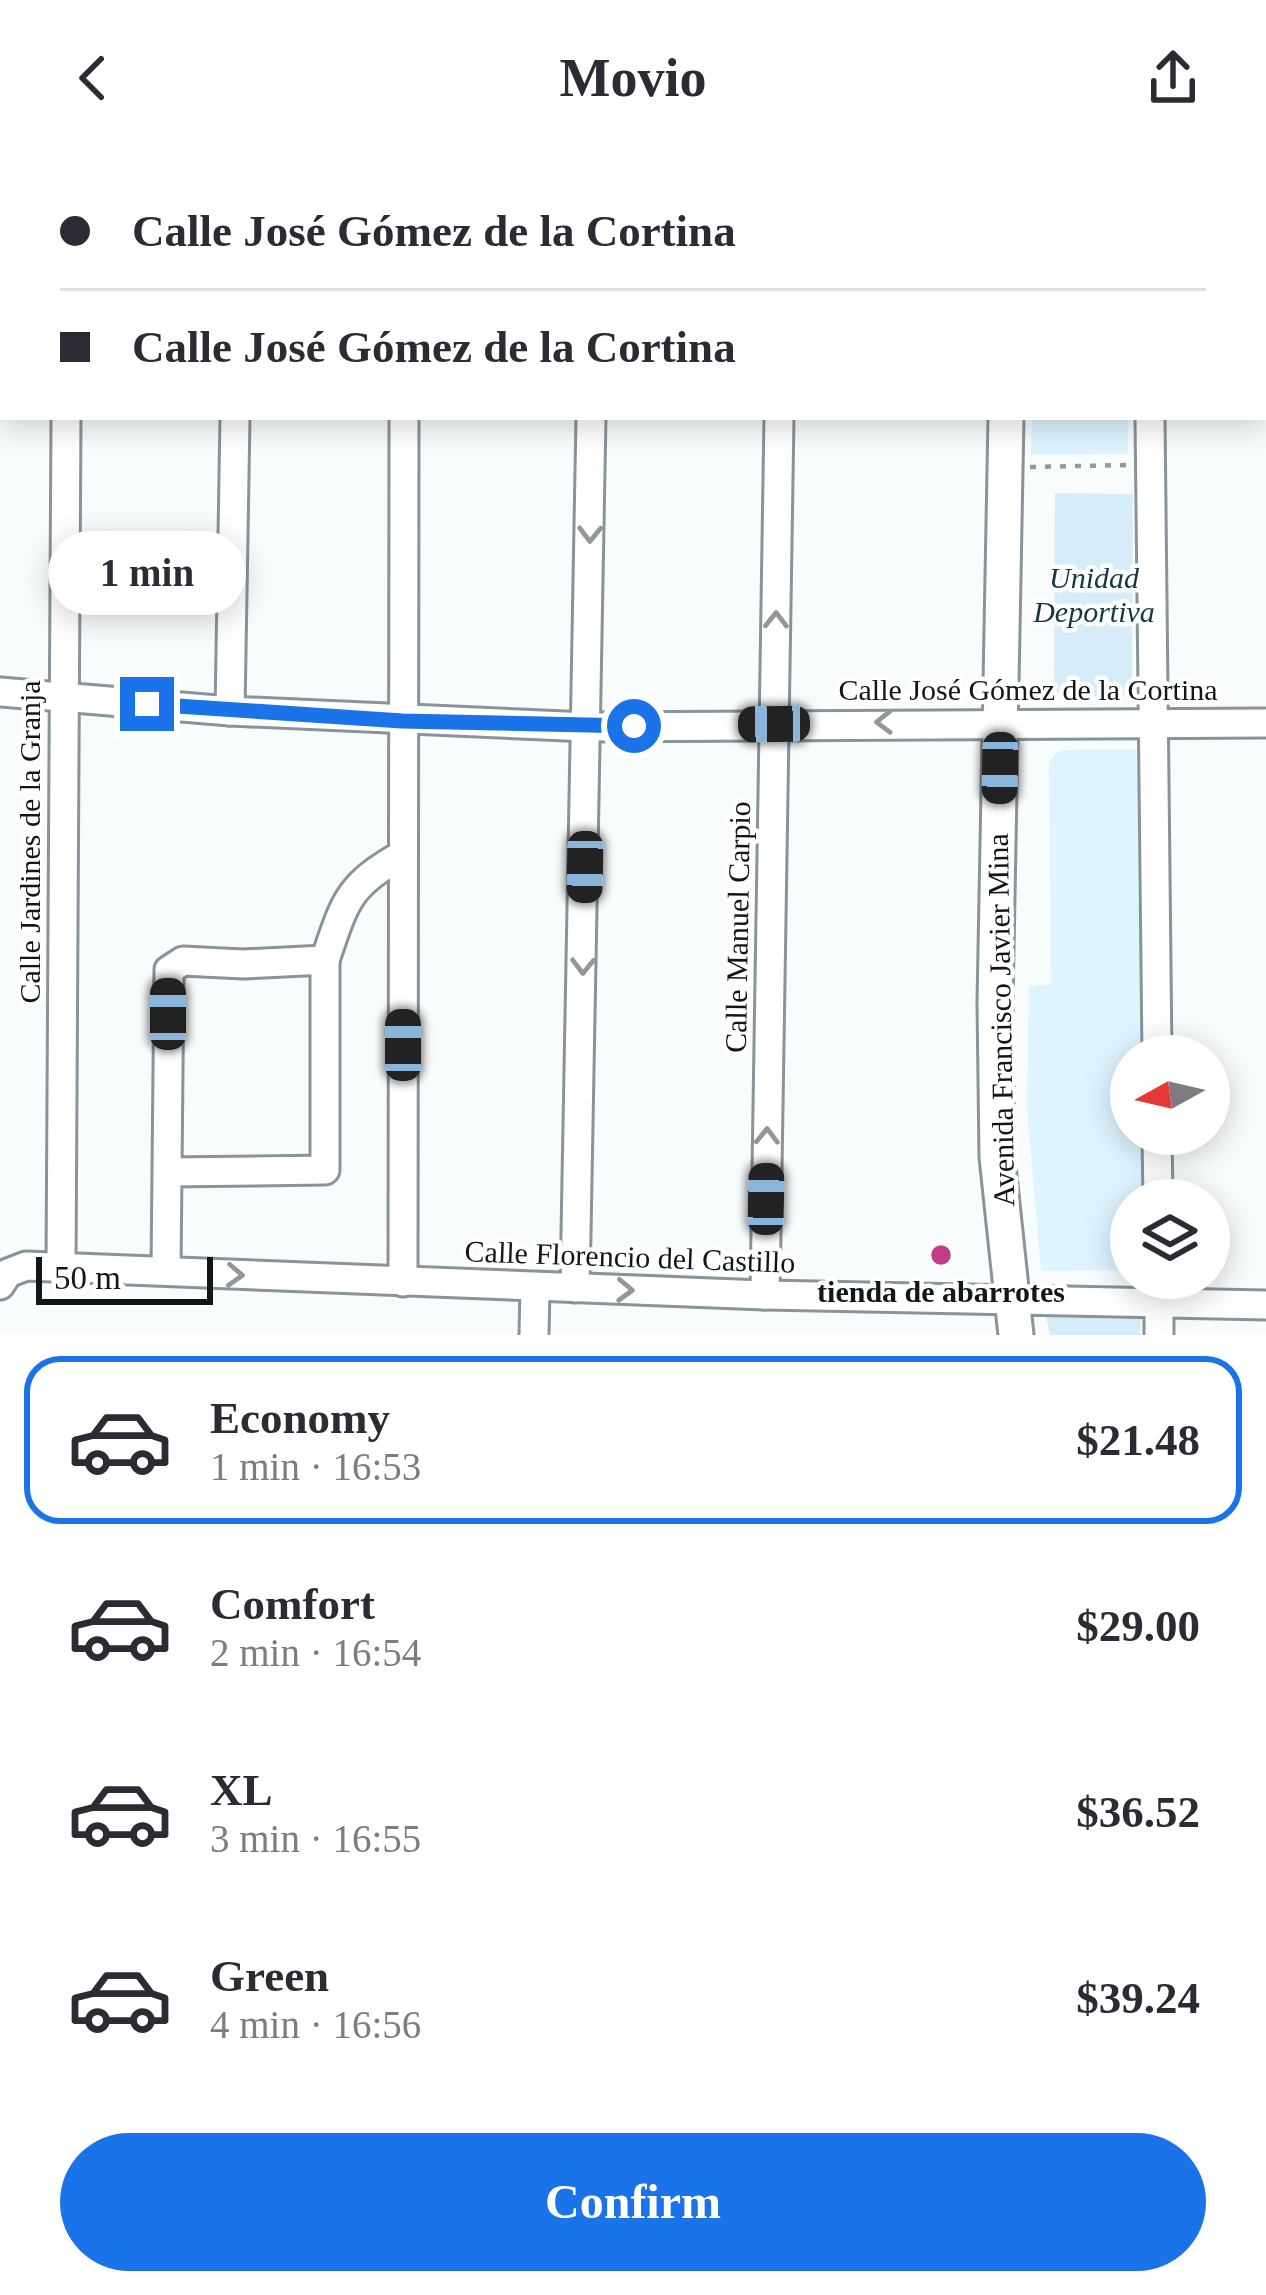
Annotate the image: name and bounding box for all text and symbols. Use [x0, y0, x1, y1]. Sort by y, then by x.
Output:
icon: back [60, 45, 126, 111]
icon: share [1140, 45, 1206, 111]
text: Movio [560, 48, 706, 108]
text: Calle José Gómez de la Cortina [132, 206, 736, 256]
text: Calle José Gómez de la Cortina [132, 322, 736, 372]
one-way arrow [577, 526, 603, 544]
callout: 1 min [48, 530, 246, 614]
text: 1 min [100, 551, 194, 594]
park label: Unidad Deportiva [1032, 561, 1155, 628]
one-way arrow [762, 610, 788, 629]
street label: Calle José Gómez de la Cortina [838, 673, 1218, 706]
route end [120, 677, 174, 731]
street label: Calle Jardines de la Granja [13, 680, 46, 1004]
route start [607, 699, 661, 753]
car [738, 705, 810, 743]
one-way arrow [874, 709, 892, 735]
car [981, 732, 1019, 804]
street label: Calle Manuel Carpio [719, 801, 756, 1053]
car [566, 831, 604, 903]
street label: Avenida Francisco Javier Mina [981, 833, 1020, 1207]
one-way arrow [570, 957, 596, 976]
car [150, 978, 186, 1050]
car [385, 1009, 421, 1081]
north arrow [1110, 1035, 1230, 1155]
map controls [1110, 1035, 1230, 1299]
one-way arrow [754, 1126, 780, 1145]
car [747, 1163, 785, 1235]
button: layers [1110, 1179, 1230, 1299]
street label: Calle Florencio del Castillo [464, 1234, 796, 1279]
marker: tienda de abarrotes [928, 1242, 954, 1268]
scale bar [36, 1251, 213, 1304]
text: 50 m [54, 1260, 121, 1296]
one-way arrow [226, 1262, 245, 1288]
place label: tienda de abarrotes [817, 1275, 1065, 1308]
one-way arrow [616, 1277, 635, 1303]
icon: car [66, 1386, 174, 1494]
text: Economy [210, 1393, 390, 1443]
text: $21.48 [1076, 1415, 1200, 1465]
text: 1 min · 16:53 [210, 1445, 421, 1488]
icon: car [66, 1572, 174, 1680]
text: Comfort [210, 1579, 375, 1629]
text: $29.00 [1076, 1601, 1200, 1651]
text: 2 min · 16:54 [210, 1631, 421, 1674]
icon: car [66, 1758, 174, 1866]
text: XL [210, 1765, 273, 1815]
text: $36.52 [1076, 1787, 1200, 1837]
text: 3 min · 16:55 [210, 1817, 421, 1860]
icon: car [66, 1944, 174, 2052]
text: Green [210, 1951, 329, 2001]
text: $39.24 [1076, 1973, 1200, 2023]
text: 4 min · 16:56 [210, 2003, 421, 2046]
button: Confirm [60, 2133, 1206, 2271]

